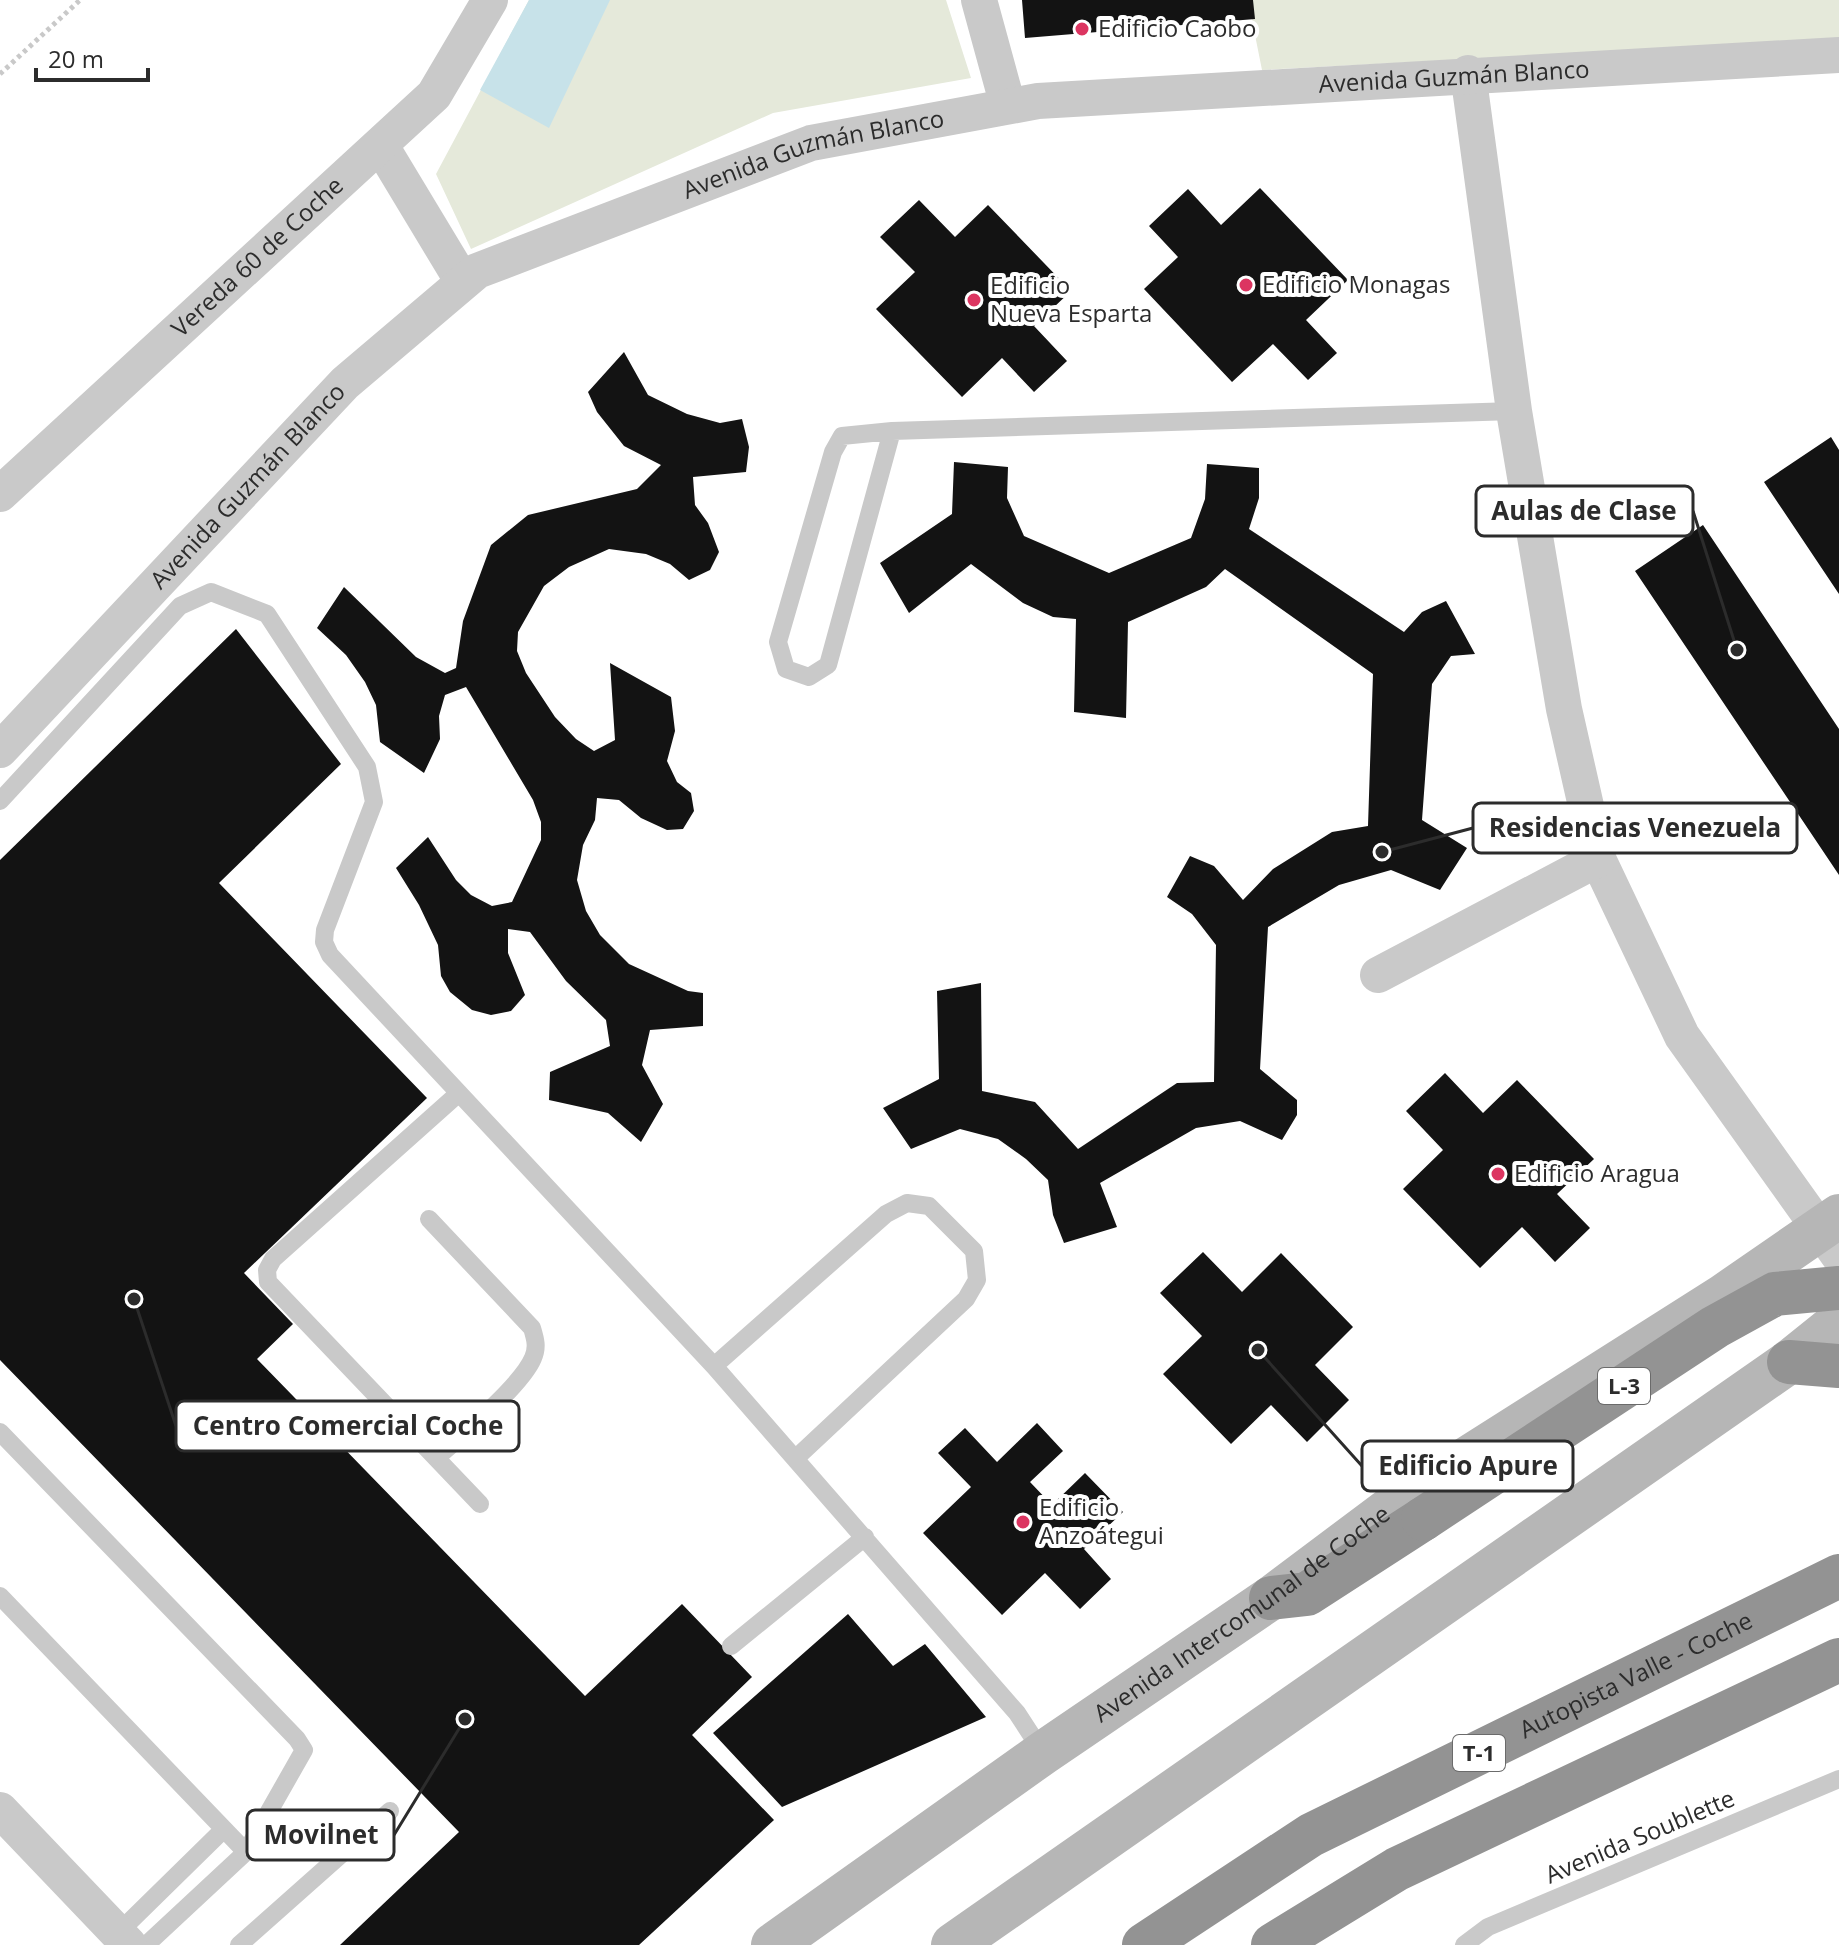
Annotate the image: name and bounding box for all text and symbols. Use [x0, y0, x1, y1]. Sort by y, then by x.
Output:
place label: Edificio Caobo [1098, 11, 1256, 44]
marker: Edificio Caobo [1073, 20, 1091, 38]
scale bar [36, 32, 148, 82]
text: 20 m [48, 42, 104, 75]
street label: Avenida Guzmán Blanco [1318, 51, 1590, 100]
street label: Avenida Guzmán Blanco [677, 101, 947, 206]
street label: Vereda 60 de Coche [163, 168, 350, 344]
place label: Edificio Monagas [1262, 267, 1450, 300]
place label: Edificio Nueva Esparta [990, 268, 1152, 329]
marker: Edificio Monagas [1237, 276, 1255, 294]
marker: Edificio Nueva Esparta [965, 291, 983, 309]
street label: Avenida Guzmán Blanco [142, 375, 352, 595]
callout: Aulas de Clase [1476, 486, 1693, 536]
text: Aulas de Clase [1491, 492, 1677, 528]
callout: Residencias Venezuela [1473, 803, 1797, 853]
text: Residencias Venezuela [1489, 809, 1781, 845]
place label: Edificio Aragua [1514, 1156, 1680, 1189]
marker: Edificio Aragua [1489, 1165, 1507, 1183]
road number: L-3 [1598, 1368, 1650, 1404]
callout: Centro Comercial Coche [176, 1401, 519, 1451]
text: Centro Comercial Coche [193, 1407, 503, 1443]
callout: Edificio Apure [1362, 1441, 1573, 1491]
text: Edificio Apure [1378, 1447, 1558, 1483]
place label: Edificio Anzoátegui [1039, 1490, 1164, 1551]
street label: Avenida Intercomunal de Coche [1086, 1497, 1396, 1729]
marker: Edificio Anzoátegui [1014, 1513, 1032, 1531]
street label: Autopista Valle - Coche [1513, 1603, 1758, 1745]
road number: T-1 [1453, 1735, 1505, 1771]
street label: Avenida Soublette [1540, 1781, 1739, 1890]
callout: Movilnet [247, 1810, 394, 1860]
text: Movilnet [263, 1816, 379, 1852]

